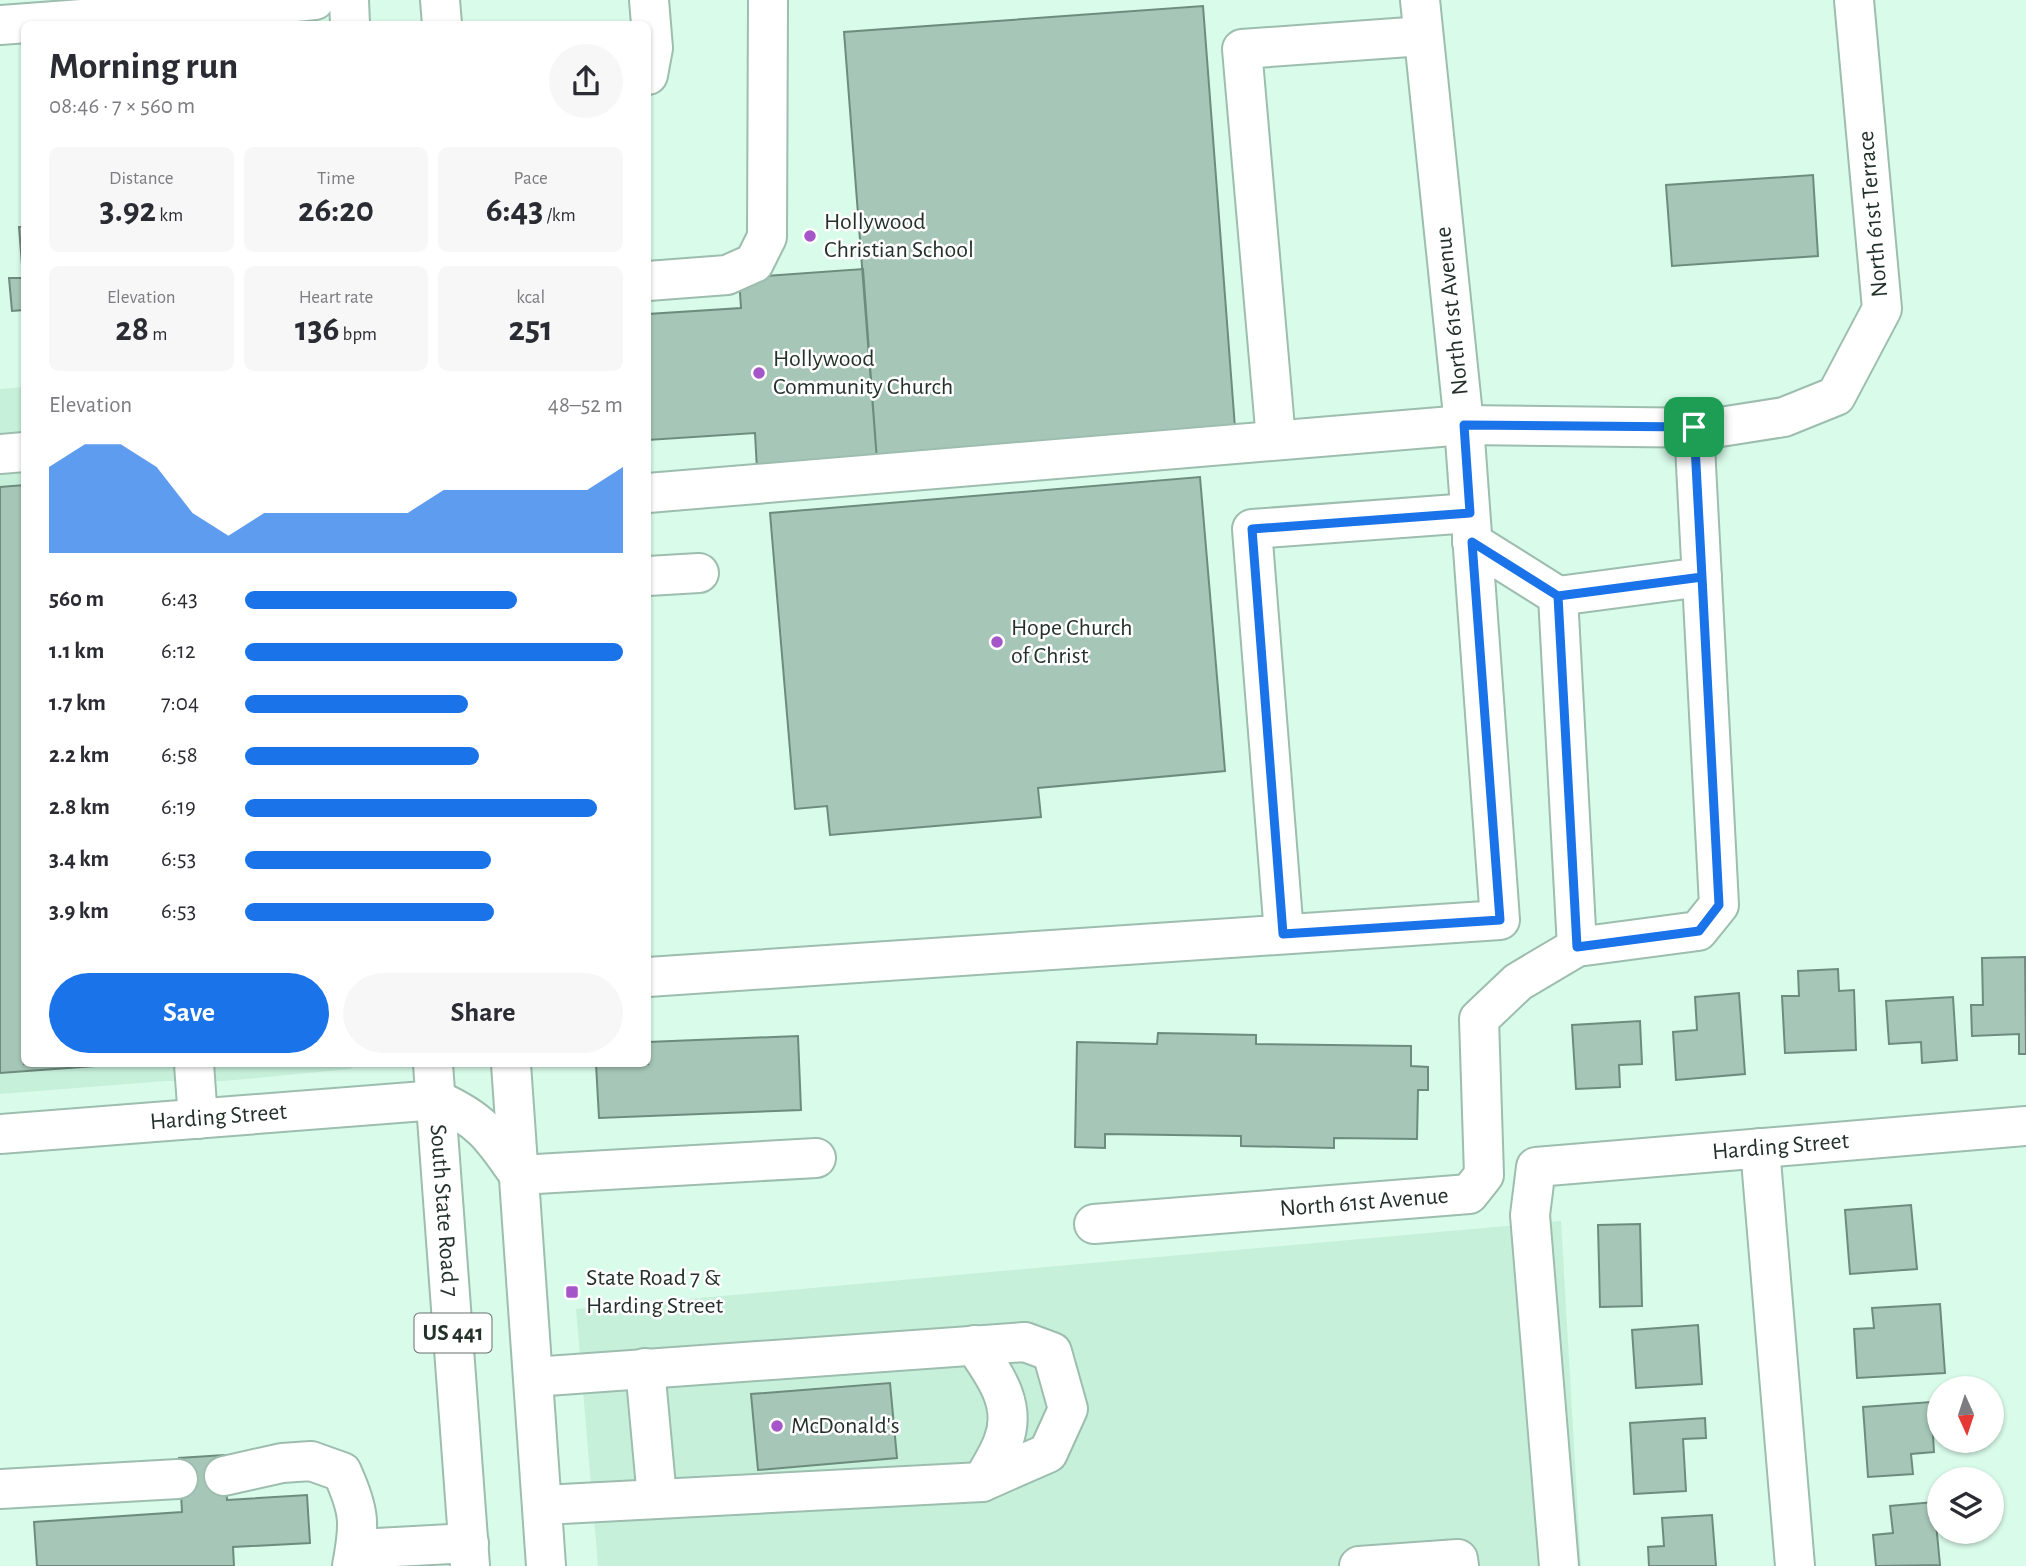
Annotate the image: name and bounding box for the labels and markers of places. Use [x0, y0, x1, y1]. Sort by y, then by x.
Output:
place label: Hollywood Christian School [824, 210, 974, 262]
marker: Hollywood Christian School [802, 228, 818, 244]
place label: Hollywood Community Church [773, 347, 953, 399]
marker: Hollywood Community Church [751, 365, 767, 381]
pin [1664, 397, 1724, 457]
place label: Hope Church of Christ [1011, 616, 1132, 668]
marker: Hope Church of Christ [989, 634, 1005, 650]
place label: State Road 7 & Harding Street [586, 1266, 724, 1318]
marker: State Road 7 & Harding Street [564, 1284, 580, 1300]
place label: McDonald's [791, 1414, 900, 1438]
marker: McDonald's [769, 1418, 785, 1434]

